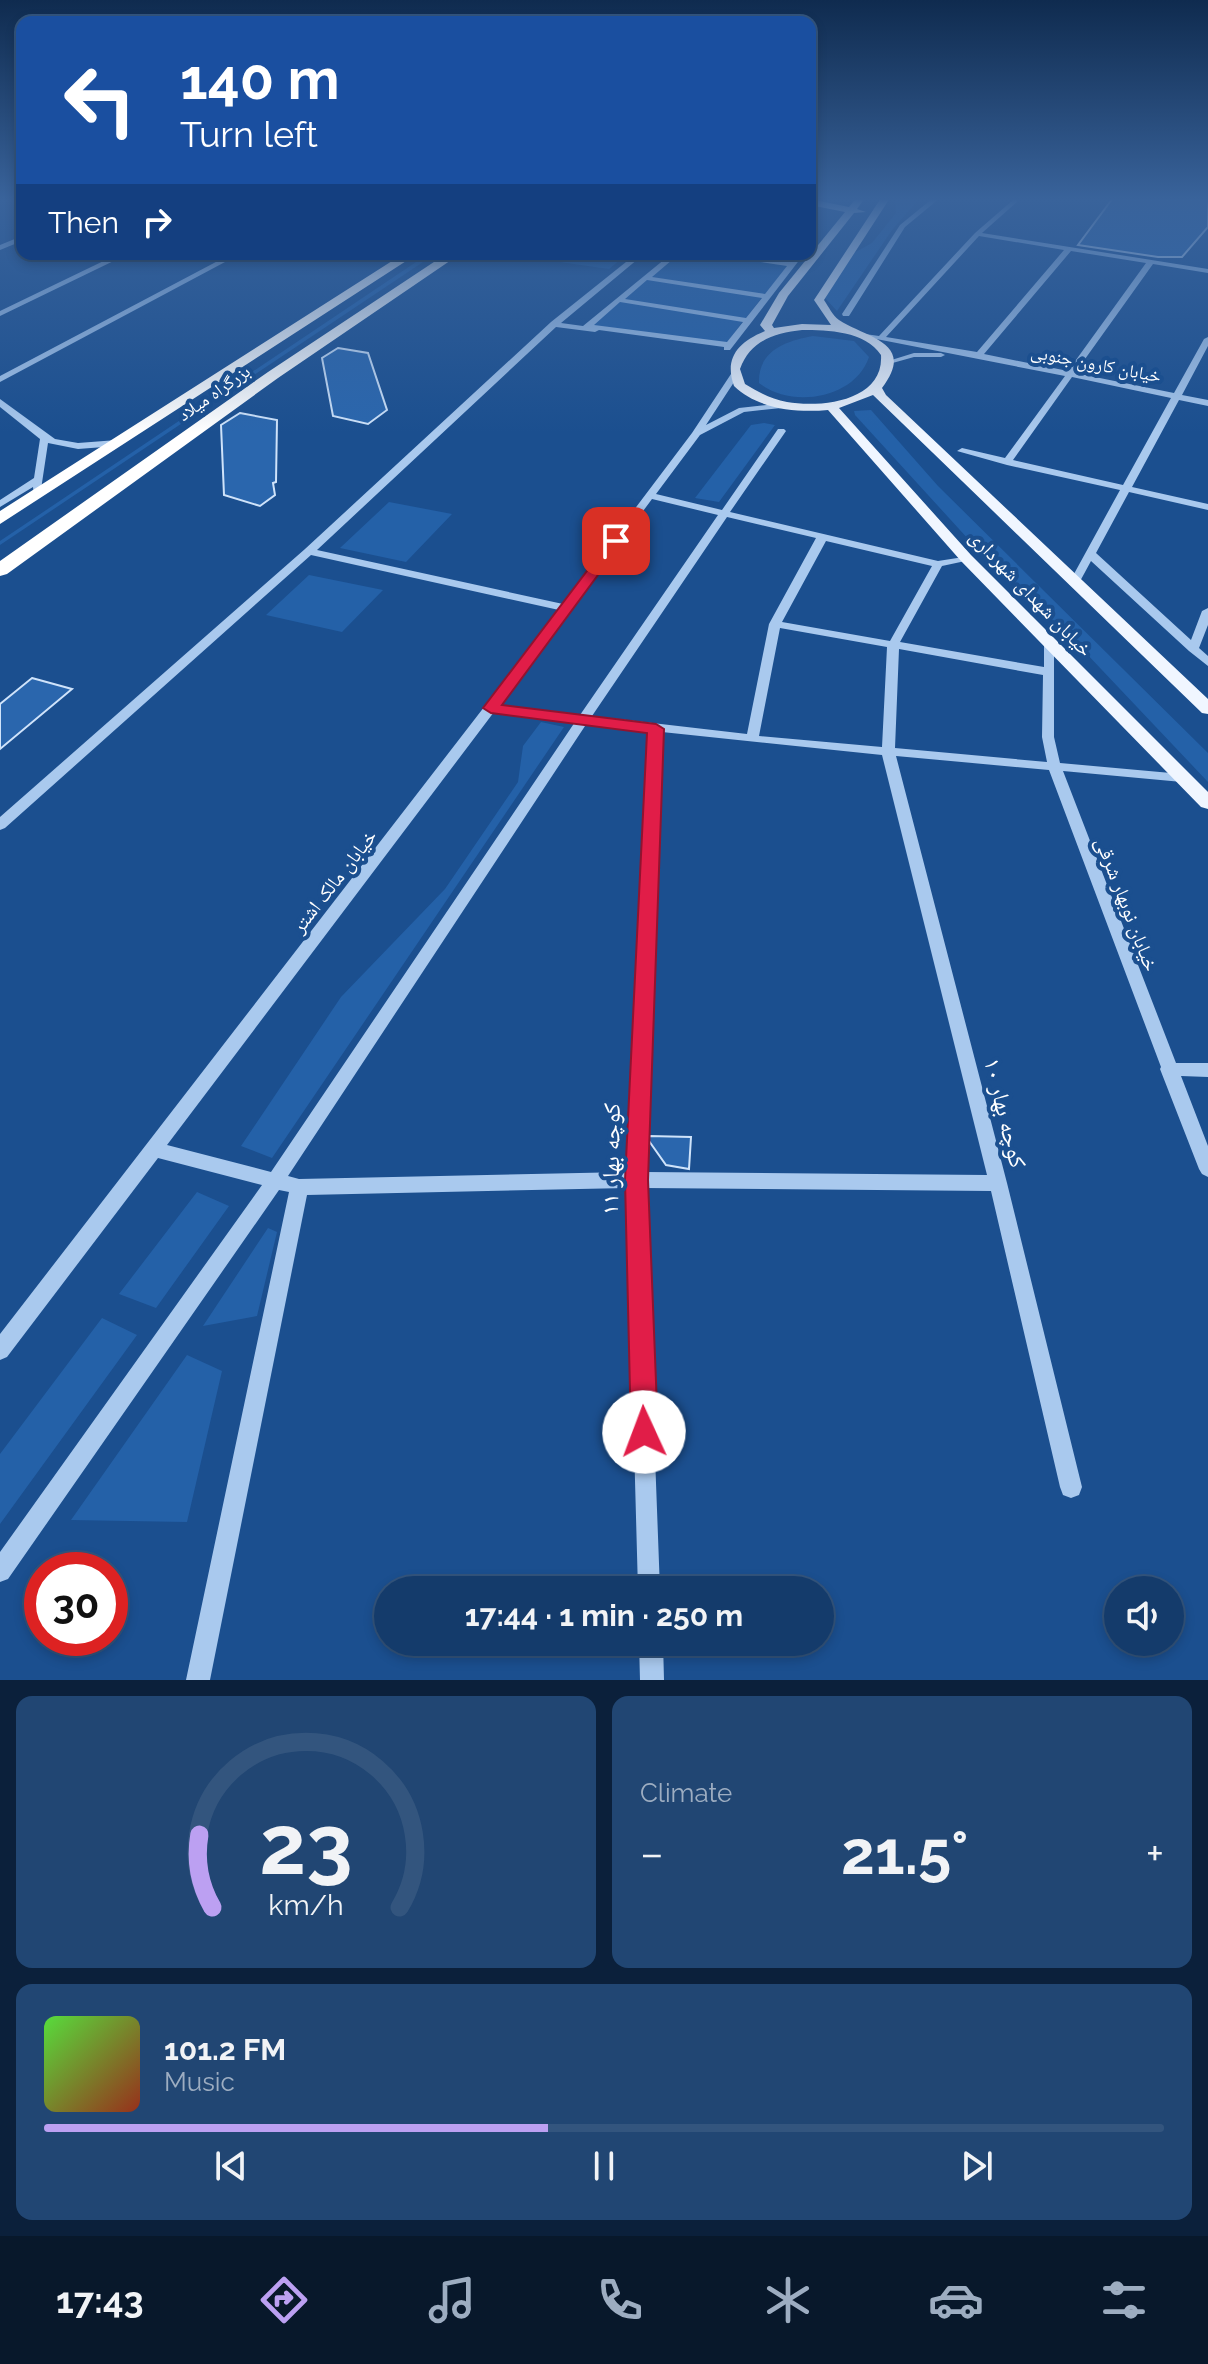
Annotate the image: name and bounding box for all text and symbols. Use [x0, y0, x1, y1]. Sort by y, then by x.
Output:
text: 140 m [180, 46, 340, 112]
icon: left [48, 48, 152, 152]
text: Turn left [180, 113, 318, 155]
icon: right [135, 200, 179, 244]
text: Then [48, 205, 119, 240]
street label: خیابان کارون جنوبی [1029, 341, 1163, 387]
street label: بزرگراه میلاد [174, 360, 254, 426]
pin [582, 507, 650, 575]
icon: arrive [594, 519, 638, 563]
street label: خیابان شهدای شهرداری [964, 525, 1098, 662]
street label: خیابان مالک اشتر [286, 824, 382, 938]
street label: خیابان نوبهار شرقی [1090, 834, 1164, 975]
street label: کوچه بهار ۱۰ [978, 1055, 1033, 1171]
street label: کوچه بهار ۱۱ [595, 1103, 626, 1215]
position arrow [602, 1390, 686, 1474]
speed limit sign: 30 [24, 1552, 128, 1656]
map controls [1104, 1576, 1184, 1656]
button: sound [1104, 1576, 1184, 1656]
text: 17:44 · 1 min · 250 m [465, 1598, 743, 1633]
text: Climate [640, 1778, 732, 1808]
text: 23 [259, 1796, 353, 1893]
text: 21.5° [841, 1818, 968, 1888]
text: − [640, 1828, 664, 1879]
text: + [1146, 1828, 1164, 1879]
text: km/h [268, 1888, 344, 1922]
text: 101.2 FM [164, 2032, 286, 2067]
text: Music [164, 2067, 235, 2097]
icon: previous [209, 2144, 253, 2188]
icon: pause [582, 2144, 626, 2188]
icon: next [955, 2144, 999, 2188]
icon: directions [256, 2272, 312, 2328]
icon: music [424, 2272, 480, 2328]
icon: phone [592, 2272, 648, 2328]
icon: climate [760, 2272, 816, 2328]
icon: car [928, 2272, 984, 2328]
icon: filters [1096, 2272, 1152, 2328]
text: 17:43 [56, 2279, 144, 2321]

